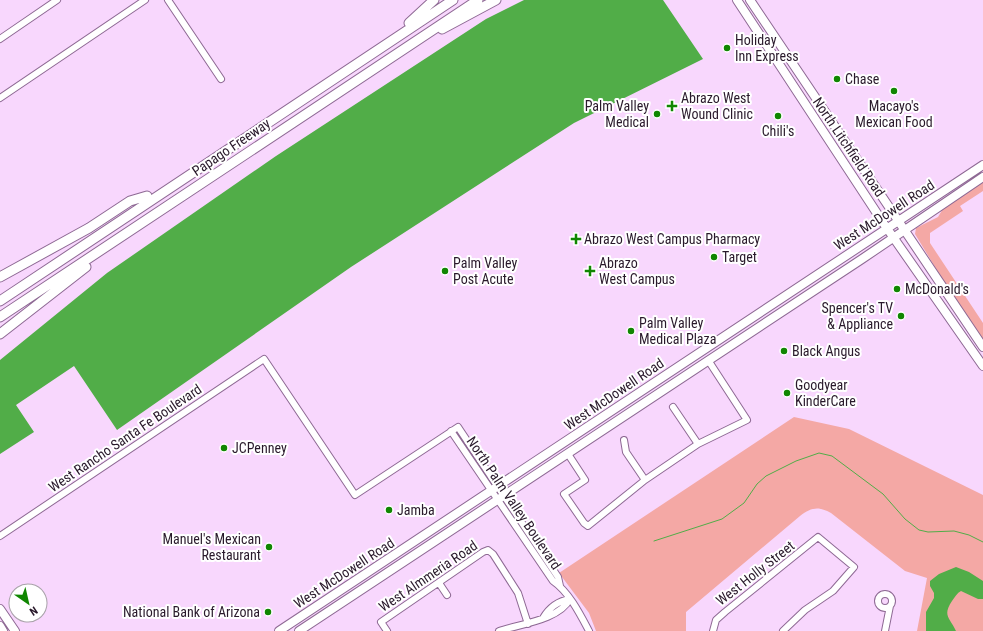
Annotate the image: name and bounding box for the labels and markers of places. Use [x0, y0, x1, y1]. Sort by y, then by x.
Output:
place label: Holiday Inn Express [735, 32, 799, 64]
marker: Holiday Inn Express [722, 43, 732, 53]
place label: Chase [845, 71, 880, 87]
marker: Chase [832, 74, 842, 84]
marker: Macayo's Mexican Food [889, 86, 899, 96]
place label: Abrazo West Wound Clinic [681, 90, 753, 122]
place label: Palm Valley Medical [585, 98, 649, 130]
place label: Macayo's Mexican Food [855, 98, 933, 130]
marker: Abrazo West Wound Clinic [666, 100, 678, 112]
marker: Palm Valley Medical [652, 109, 662, 119]
marker: Chili's [773, 111, 783, 121]
place label: Chili's [762, 123, 794, 139]
place label: Abrazo West Campus Pharmacy [584, 231, 760, 247]
marker: Abrazo West Campus Pharmacy [571, 234, 581, 244]
place label: Target [722, 249, 757, 265]
marker: Target [709, 252, 719, 262]
place label: Palm Valley Post Acute [453, 255, 517, 287]
place label: Abrazo West Campus [599, 255, 675, 287]
marker: Abrazo West Campus [584, 265, 596, 277]
marker: Palm Valley Post Acute [440, 266, 450, 276]
place label: McDonald's [905, 281, 969, 297]
marker: McDonald's [892, 284, 902, 294]
place label: Spencer's TV & Appliance [822, 300, 893, 332]
marker: Spencer's TV & Appliance [896, 311, 906, 321]
place label: Palm Valley Medical Plaza [639, 315, 716, 347]
marker: Palm Valley Medical Plaza [626, 326, 636, 336]
place label: Black Angus [792, 343, 860, 359]
marker: Black Angus [779, 346, 789, 356]
place label: Goodyear KinderCare [795, 377, 856, 409]
marker: Goodyear KinderCare [782, 388, 792, 398]
place label: JCPenney [232, 440, 287, 456]
marker: JCPenney [219, 443, 229, 453]
place label: Jamba [397, 502, 435, 518]
marker: Jamba [384, 505, 394, 515]
place label: Manuel's Mexican Restaurant [162, 531, 261, 563]
marker: Manuel's Mexican Restaurant [264, 542, 274, 552]
place label: National Bank of Arizona [123, 604, 260, 620]
marker: National Bank of Arizona [263, 607, 273, 617]

